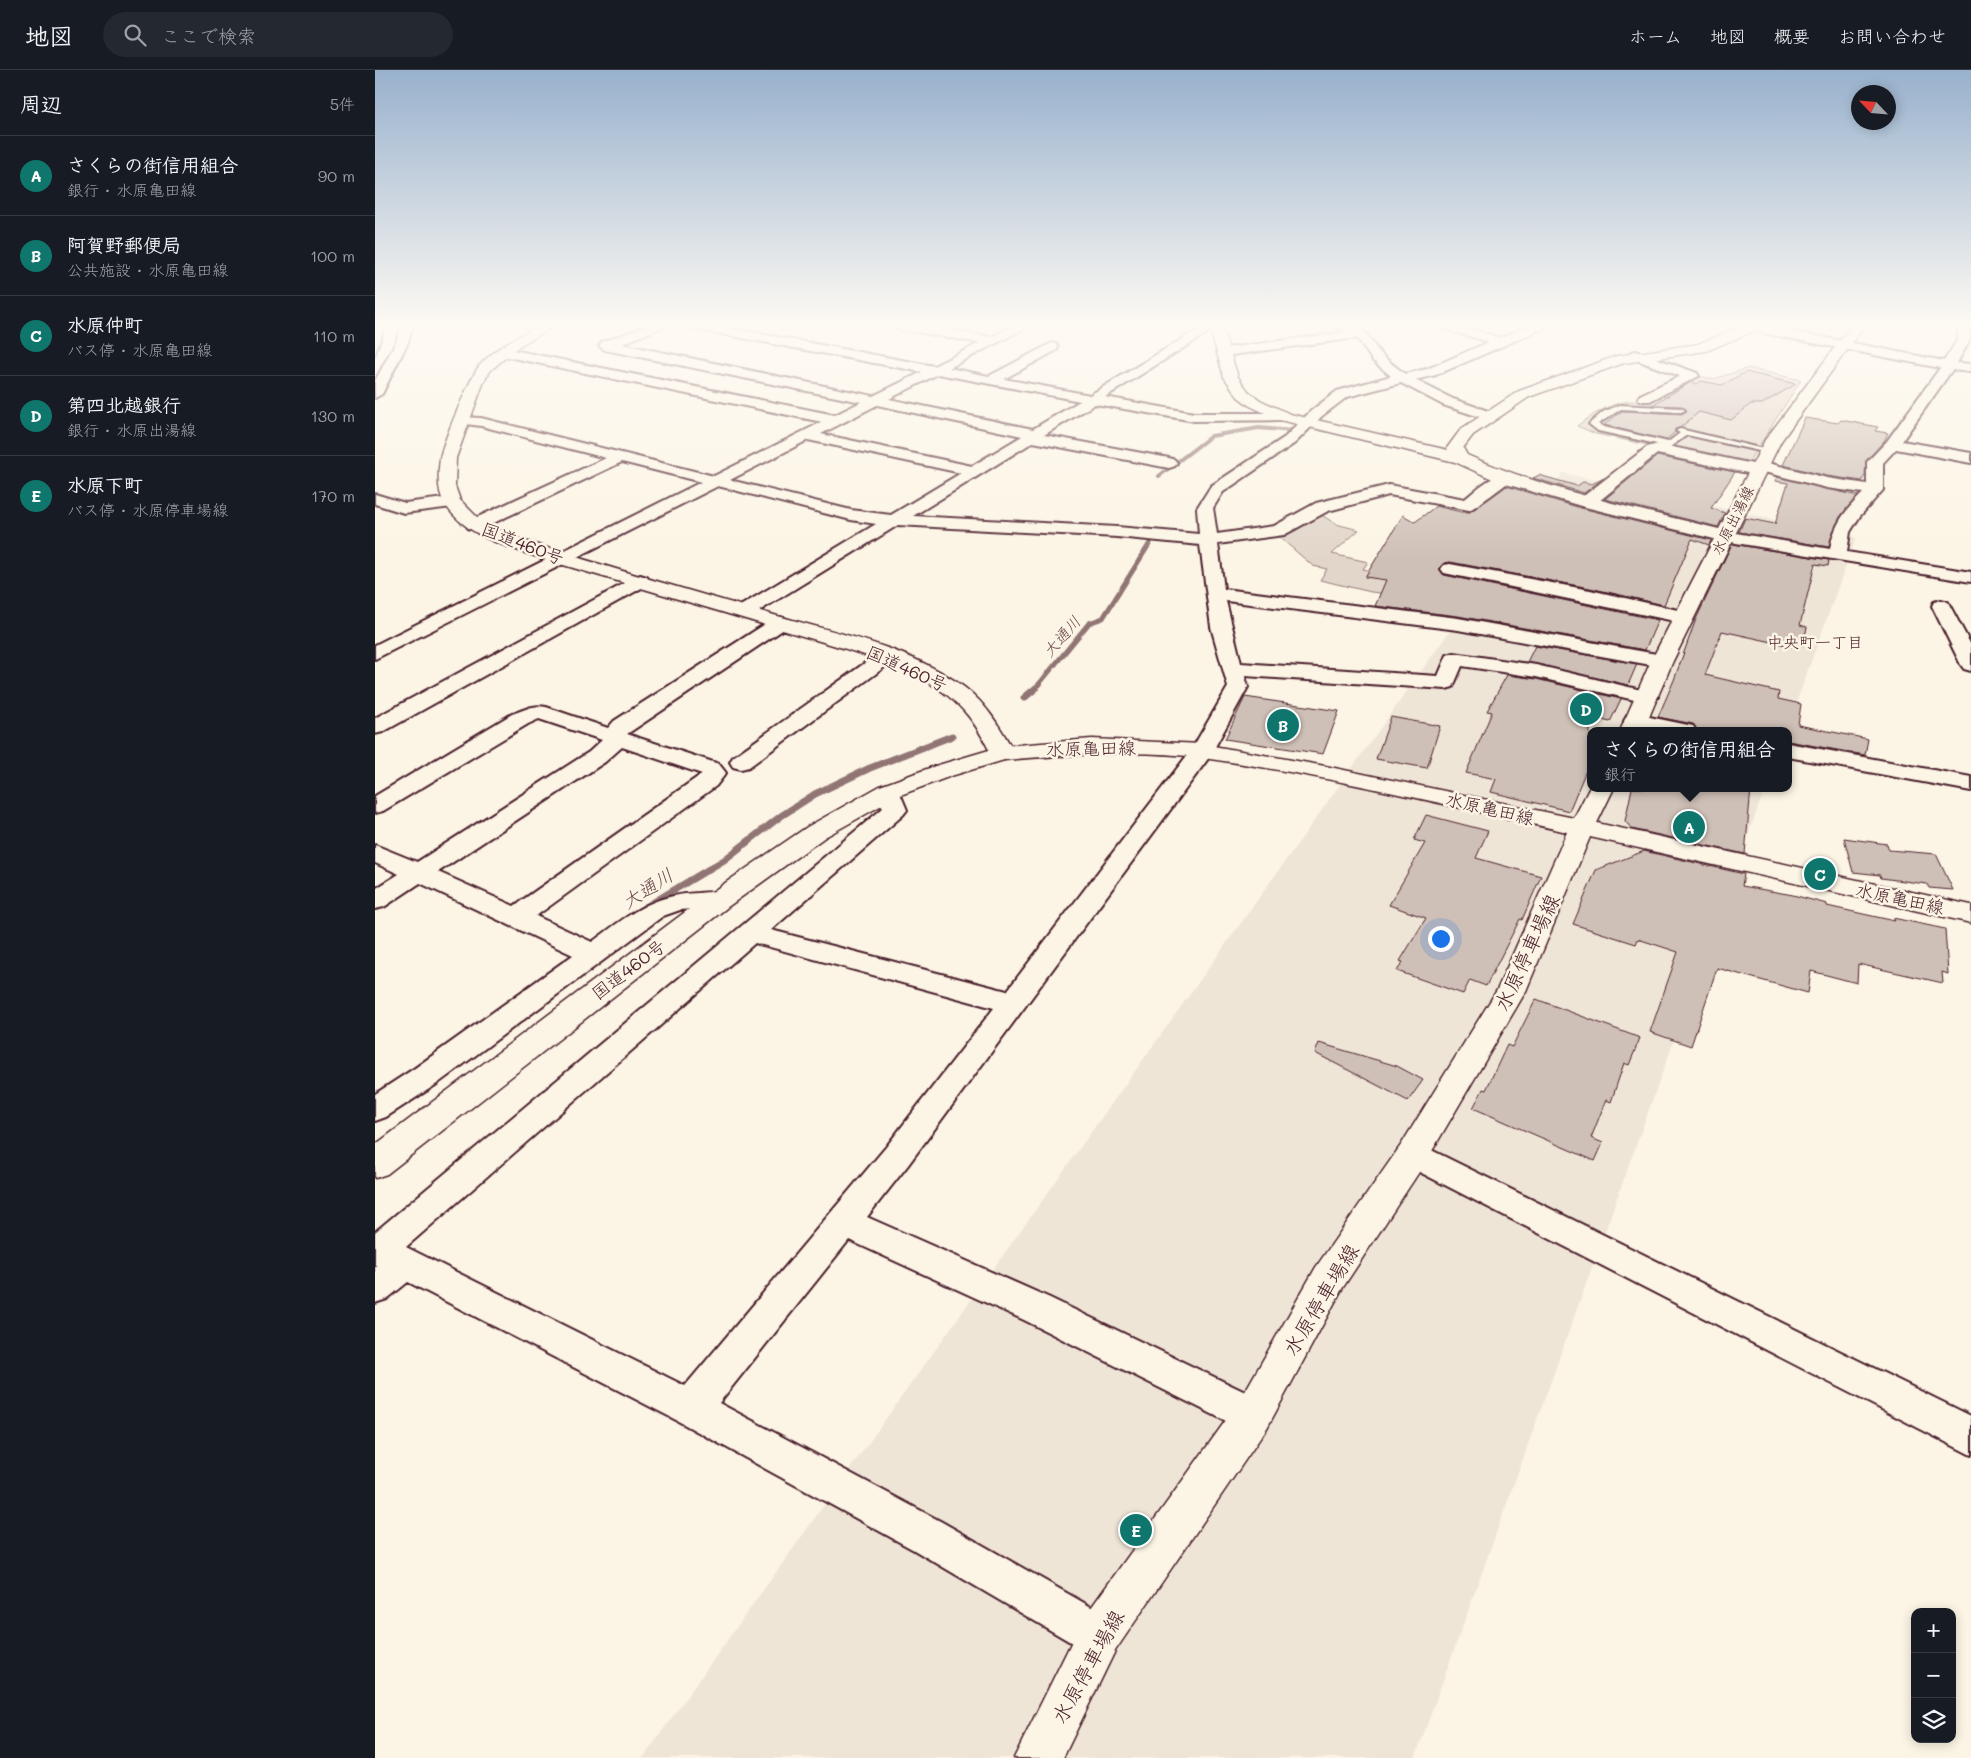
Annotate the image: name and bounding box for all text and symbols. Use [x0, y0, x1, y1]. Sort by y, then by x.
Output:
search box [103, 12, 453, 57]
text: 地図 [25, 20, 73, 51]
icon: search [121, 21, 149, 49]
text: ここで検索 [161, 23, 256, 48]
text: ホーム [1629, 24, 1682, 48]
text: 地図 [1710, 24, 1746, 48]
text: 概要 [1774, 24, 1810, 48]
text: お問い合わせ [1838, 24, 1946, 48]
north arrow [1851, 85, 1896, 130]
text: 周辺 [20, 90, 62, 117]
text: 5件 [330, 93, 355, 114]
text: さくらの街信用組合 [67, 152, 238, 177]
text: A [30, 165, 42, 186]
text: 90 m [318, 165, 355, 186]
text: 銀行 · 水原亀田線 [67, 179, 196, 200]
text: 阿賀野郵便局 [67, 232, 181, 257]
text: B [31, 245, 41, 266]
text: 100 m [310, 245, 355, 266]
text: 公共施設 · 水原亀田線 [67, 259, 228, 280]
text: 水原仲町 [67, 312, 143, 337]
text: C [30, 325, 42, 346]
text: 110 m [313, 325, 355, 346]
text: バス停 · 水原亀田線 [67, 339, 212, 360]
text: 第四北越銀行 [67, 392, 181, 417]
text: D [30, 405, 42, 426]
text: 130 m [311, 405, 355, 426]
text: 銀行 · 水原出湯線 [67, 419, 196, 440]
text: 水原下町 [67, 472, 143, 497]
street label: 水原出湯線 [1706, 482, 1758, 558]
text: E [31, 485, 41, 506]
text: 170 m [311, 485, 355, 506]
text: バス停 · 水原停車場線 [67, 499, 228, 520]
street label: 国道460号 [478, 516, 568, 570]
water label: 大通川 [1037, 611, 1085, 661]
district label: 中央町一丁目 [1767, 631, 1863, 652]
street label: 国道460号 [863, 639, 951, 697]
pin: D [1570, 690, 1602, 728]
pin: B [1267, 706, 1299, 744]
popup [1587, 727, 1792, 792]
street label: 水原亀田線 [1046, 735, 1136, 761]
text: さくらの街信用組合 [1604, 736, 1775, 761]
text: 銀行 [1604, 763, 1636, 784]
street label: 水原亀田線 [1443, 786, 1537, 830]
pin: A [1673, 808, 1705, 846]
pin: C [1804, 855, 1836, 893]
water label: 大通川 [616, 862, 678, 914]
street label: 水原亀田線 [1853, 877, 1947, 919]
street label: 水原停車場線 [1487, 889, 1565, 1015]
your location [1428, 926, 1454, 952]
street label: 国道460号 [586, 933, 670, 1005]
street label: 水原停車場線 [1276, 1238, 1364, 1360]
pin: E [1120, 1511, 1152, 1549]
street label: 水原停車場線 [1045, 1604, 1129, 1728]
map controls [1911, 1608, 1956, 1743]
button: + [1911, 1608, 1956, 1653]
button: − [1911, 1653, 1956, 1698]
button: layers [1911, 1698, 1956, 1743]

